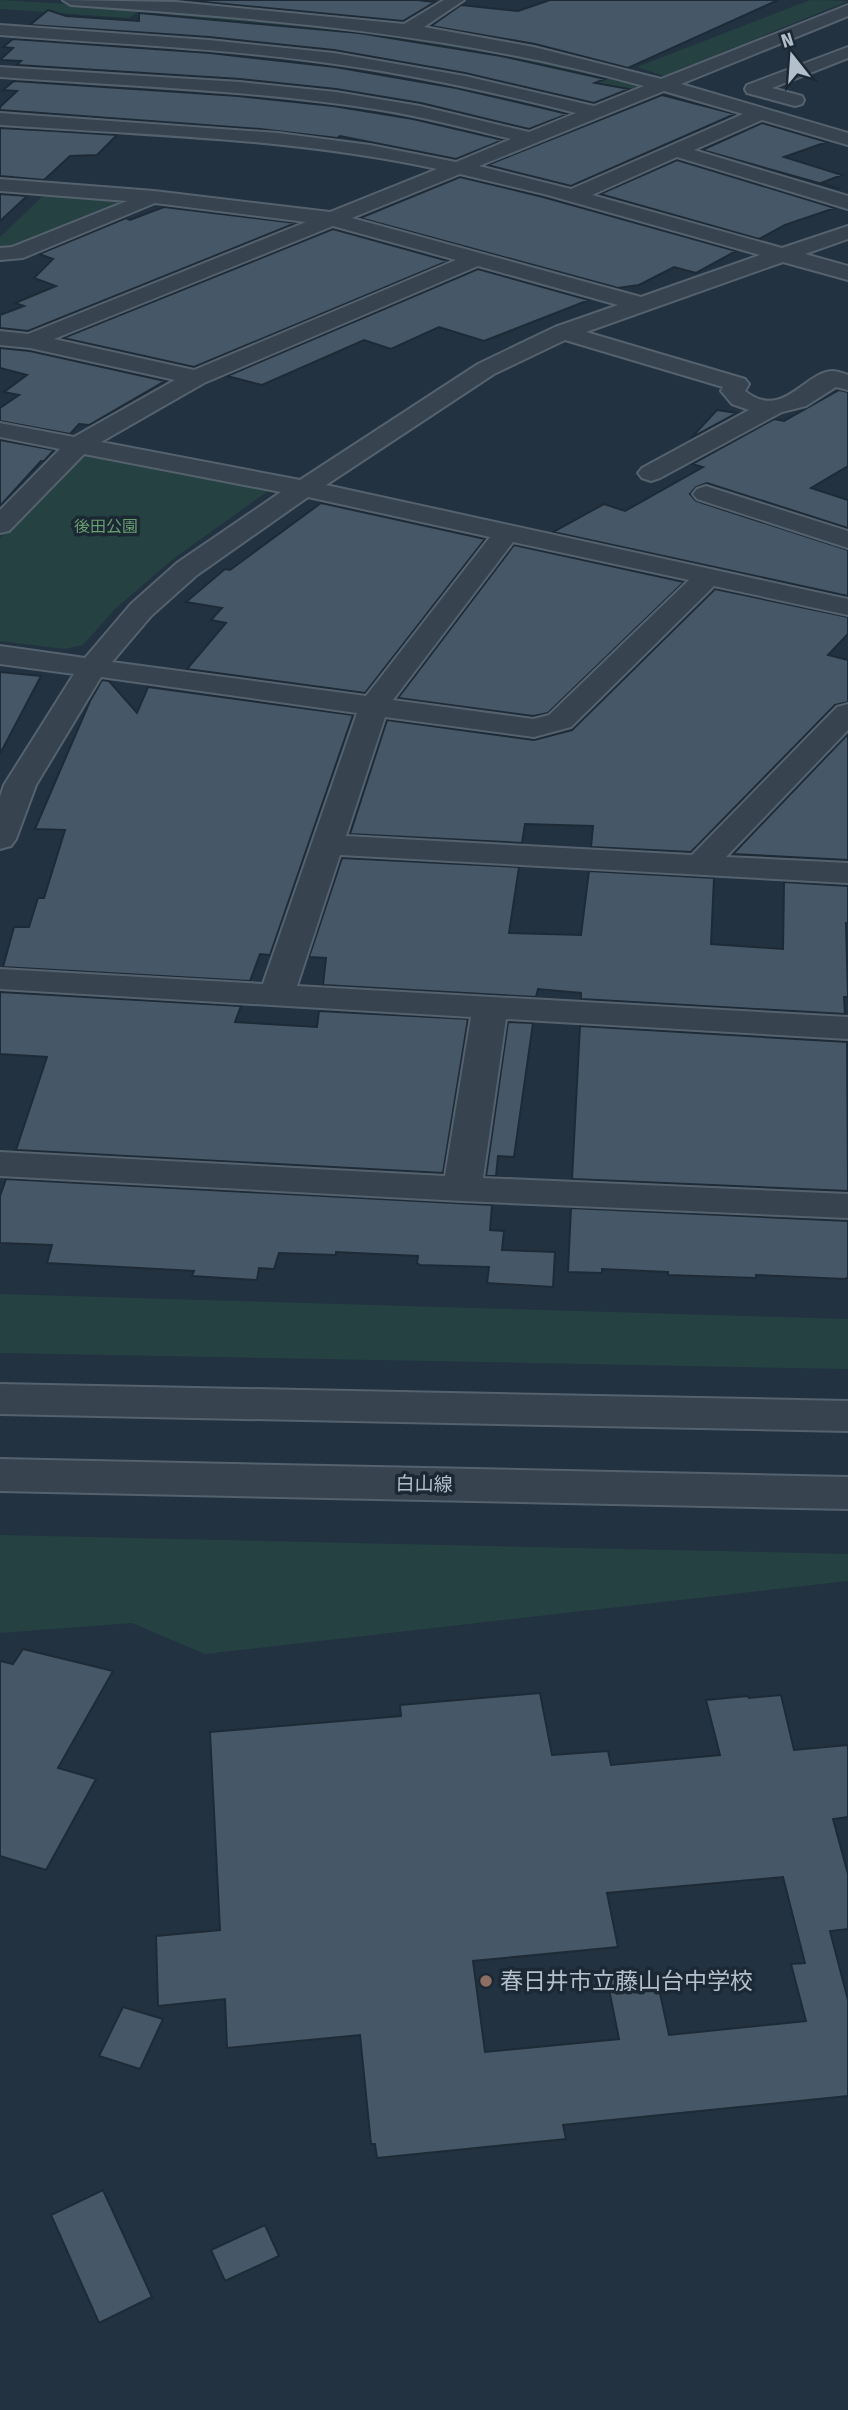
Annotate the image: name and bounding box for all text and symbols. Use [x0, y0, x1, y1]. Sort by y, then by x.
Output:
north arrow [757, 21, 827, 91]
text: N [778, 28, 796, 53]
park label: 後田公園 [74, 517, 138, 536]
street label: 白山線 [395, 1472, 453, 1496]
place label: 春日井市立藤山台中学校 [500, 1967, 753, 1995]
marker: 春日井市立藤山台中学校 [478, 1973, 494, 1989]

